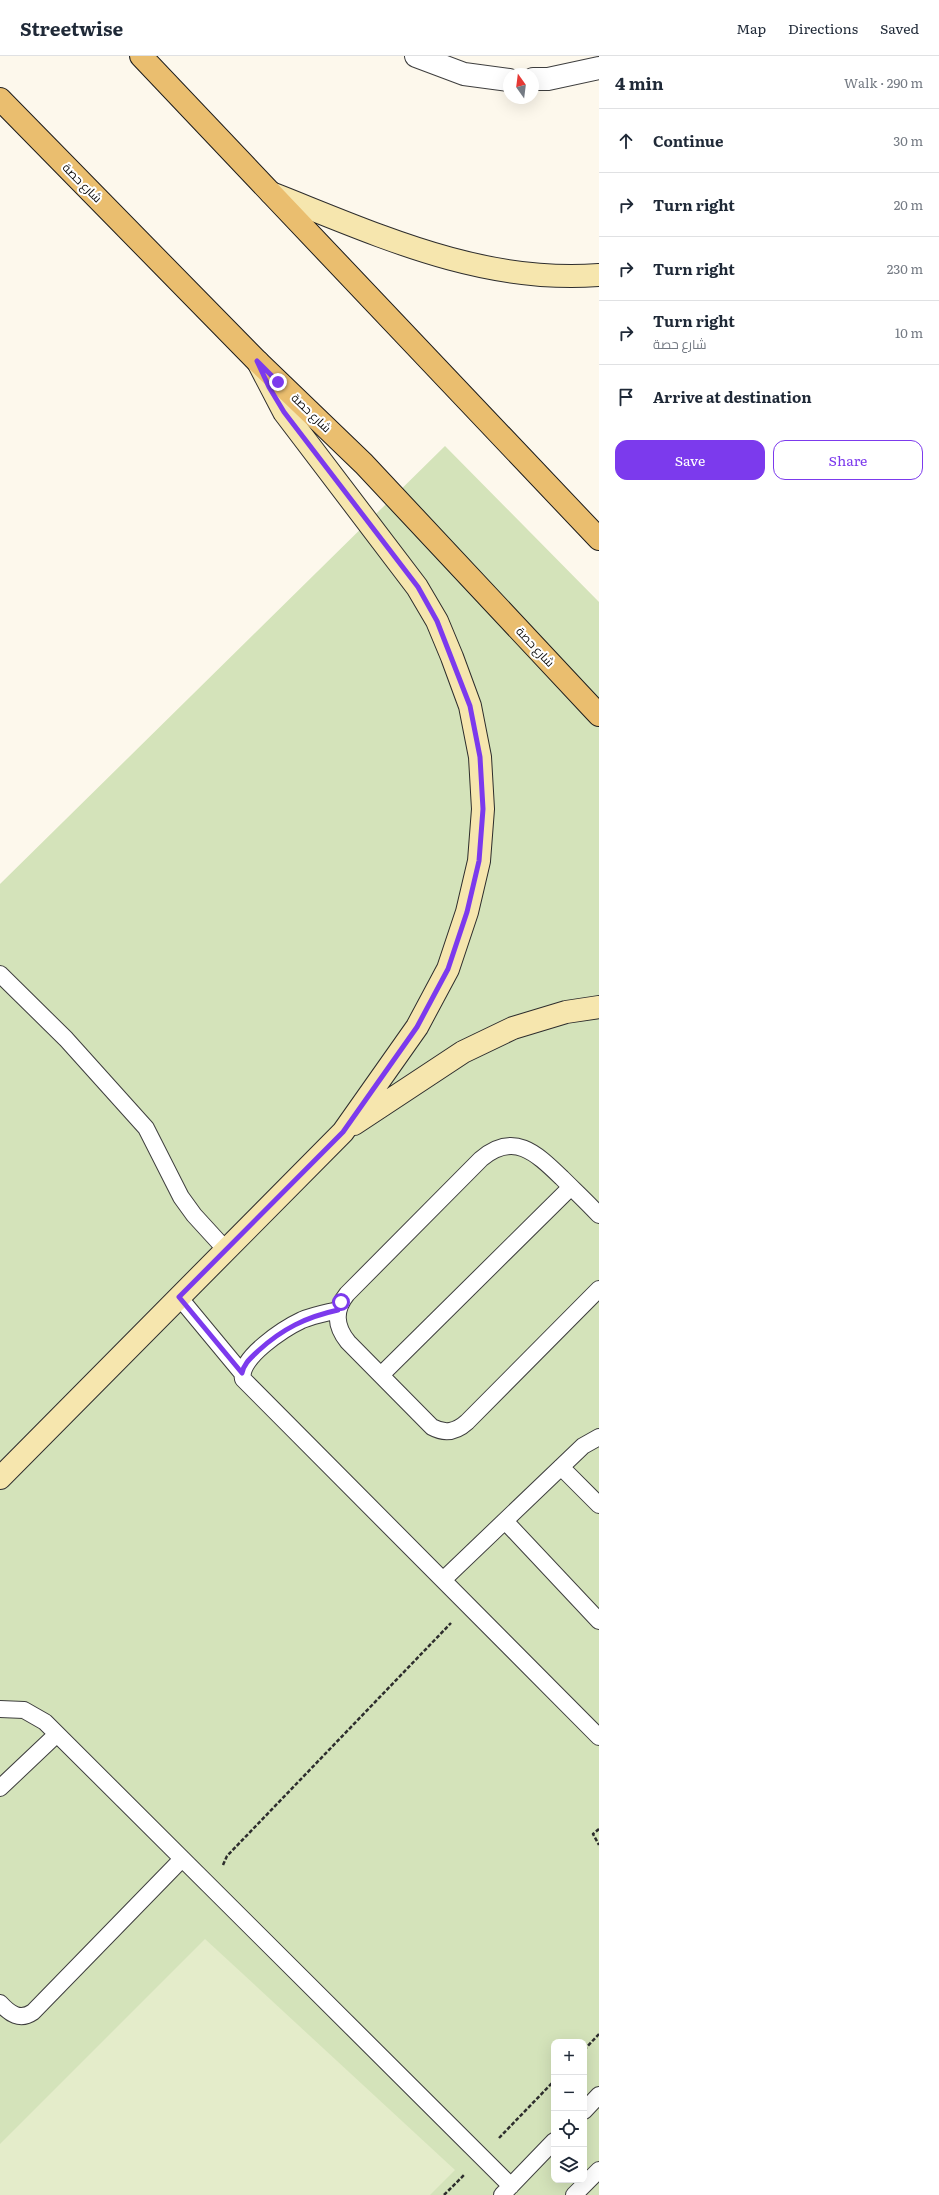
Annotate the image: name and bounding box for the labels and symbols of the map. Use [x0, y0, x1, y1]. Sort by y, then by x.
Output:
north arrow [503, 68, 539, 104]
street label: شارع حصة [59, 158, 107, 206]
route end [269, 373, 287, 391]
street label: شارع حصة [288, 389, 336, 436]
street label: شارع حصة [512, 622, 559, 671]
route start [332, 1293, 350, 1311]

